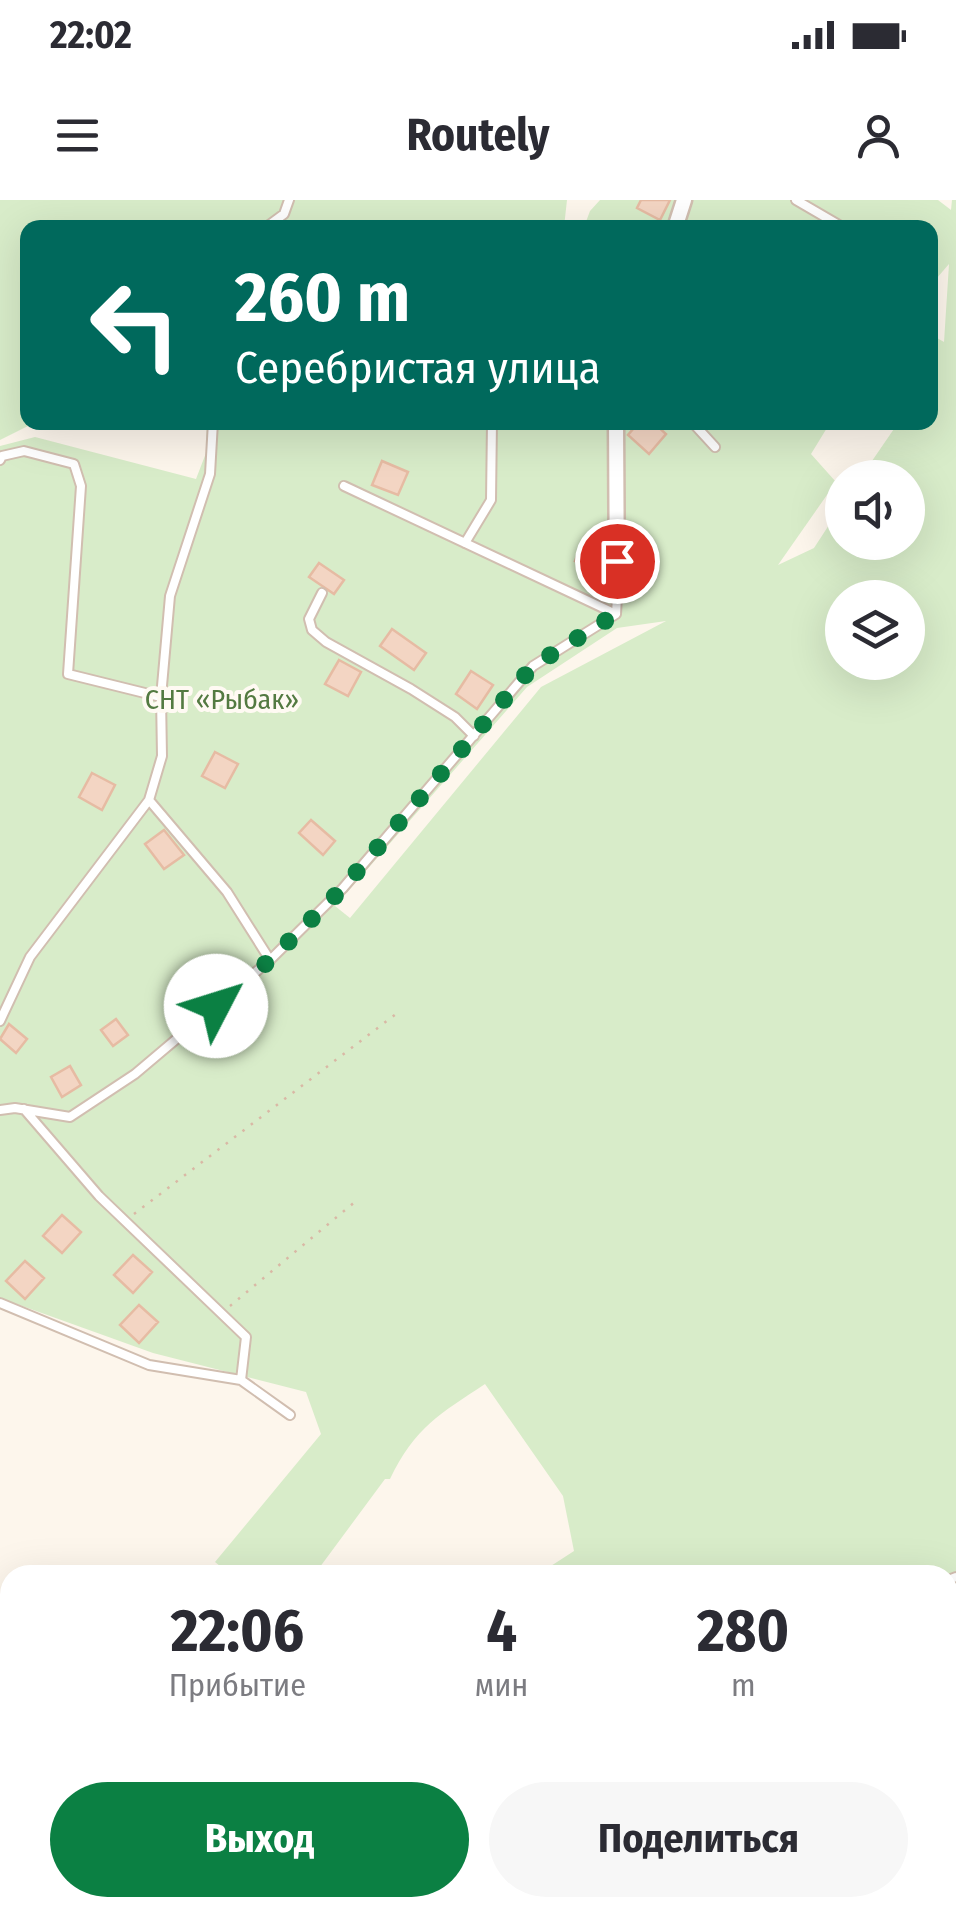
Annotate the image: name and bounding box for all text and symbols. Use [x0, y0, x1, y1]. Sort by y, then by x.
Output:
text: 22:02 [50, 12, 132, 58]
icon: menu [50, 108, 105, 163]
text: Routely [406, 108, 550, 162]
icon: person [851, 108, 906, 163]
text: 260 m [235, 256, 410, 340]
icon: left [70, 260, 200, 390]
text: Серебристая улица [235, 341, 600, 395]
map controls [825, 460, 925, 680]
button: sound [825, 460, 925, 560]
pin [575, 519, 660, 604]
icon: arrive [590, 534, 645, 589]
button: layers [825, 580, 925, 680]
park label: СНТ «Рыбак» [145, 683, 299, 716]
position arrow [164, 954, 268, 1058]
text: 22:06 [171, 1595, 304, 1667]
text: 4 [486, 1595, 517, 1667]
text: 280 [697, 1595, 789, 1667]
text: Прибытие [169, 1666, 306, 1704]
text: мин [475, 1666, 528, 1704]
text: m [731, 1666, 755, 1704]
button: Выход [50, 1782, 469, 1897]
button: Поделиться [489, 1782, 908, 1897]

